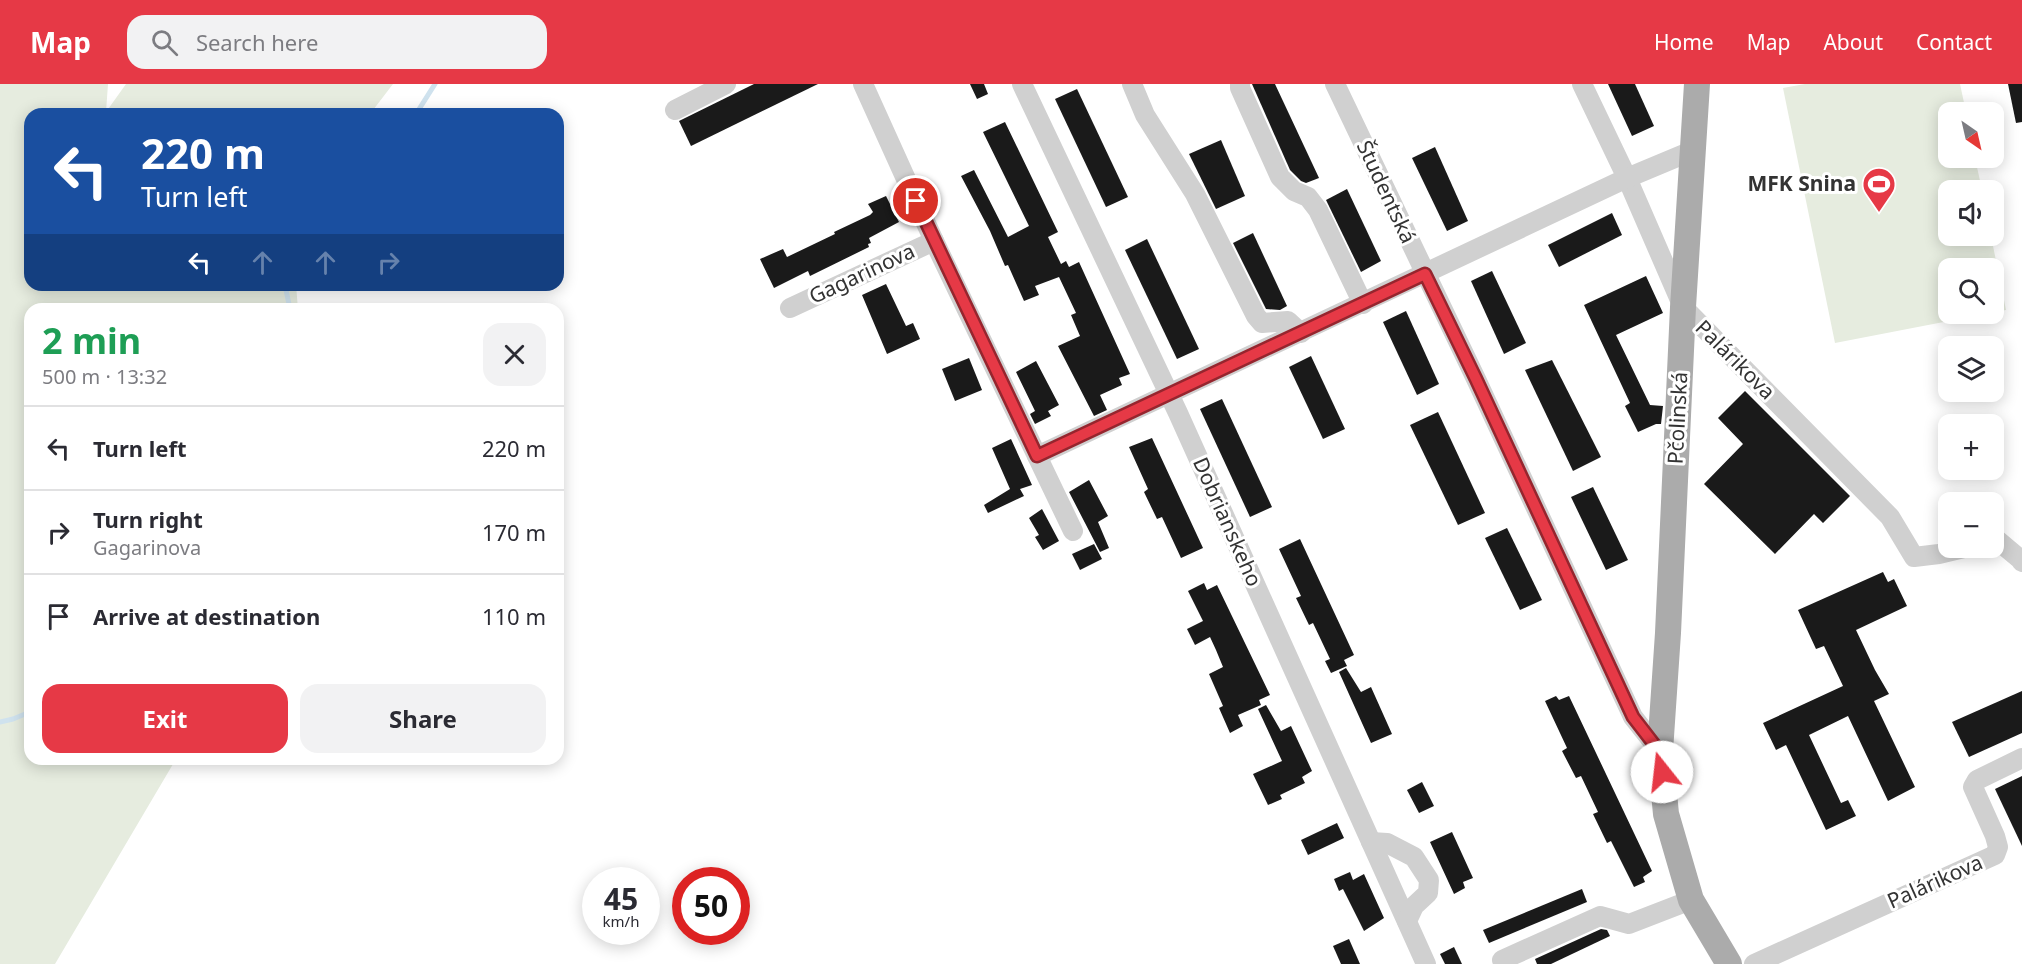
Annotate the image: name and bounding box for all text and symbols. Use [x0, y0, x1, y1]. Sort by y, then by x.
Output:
search box [127, 15, 547, 69]
text: Map [30, 23, 91, 61]
icon: search [148, 26, 181, 59]
text: Search here [196, 27, 318, 57]
text: Home [1654, 28, 1714, 56]
text: Map [1747, 28, 1790, 56]
text: About [1823, 28, 1883, 56]
text: Contact [1916, 28, 1992, 56]
north arrow [1938, 102, 2004, 168]
map controls [1938, 102, 2004, 558]
text: 220 m [141, 124, 265, 181]
icon: left [42, 132, 120, 210]
street label: Študentská [1351, 136, 1423, 248]
sports icon: MFK Snina [1861, 166, 1897, 213]
place label: MFK Snina [1748, 169, 1856, 197]
pin [890, 175, 941, 226]
text: Turn left [141, 178, 247, 215]
button: sound [1938, 180, 2004, 246]
icon: arrive [899, 184, 932, 217]
street label: Gagarinova [804, 236, 919, 310]
icon: left [183, 246, 216, 279]
icon: ahead [246, 246, 279, 279]
icon: ahead [309, 246, 342, 279]
icon: right [372, 246, 405, 279]
button: search [1938, 258, 2004, 324]
street label: Palárikova [1690, 313, 1782, 405]
text: 2 min [42, 316, 141, 365]
button: close [483, 323, 546, 386]
button: layers [1938, 336, 2004, 402]
text: 500 m · 13:32 [42, 363, 167, 390]
street label: Pčolinská [1661, 371, 1693, 465]
button: + [1938, 414, 2004, 480]
icon: left [42, 432, 75, 465]
text: Turn left [93, 433, 187, 463]
text: 220 m [482, 433, 546, 463]
street label: Dobrianskeho [1187, 453, 1269, 591]
button: − [1938, 492, 2004, 558]
text: Turn right [93, 504, 203, 534]
icon: right [42, 516, 75, 549]
text: 170 m [482, 517, 546, 547]
text: Gagarinova [93, 534, 201, 561]
icon: arrive [42, 600, 75, 633]
text: Arrive at destination [93, 601, 320, 631]
text: 110 m [482, 601, 546, 631]
button: Exit [42, 684, 288, 753]
button: Share [300, 684, 546, 753]
position arrow [1630, 740, 1694, 804]
street label: Palárikova [1882, 848, 1987, 915]
speed limit sign: 50 [672, 867, 750, 945]
text: 45 [604, 878, 638, 919]
text: km/h [603, 911, 639, 931]

